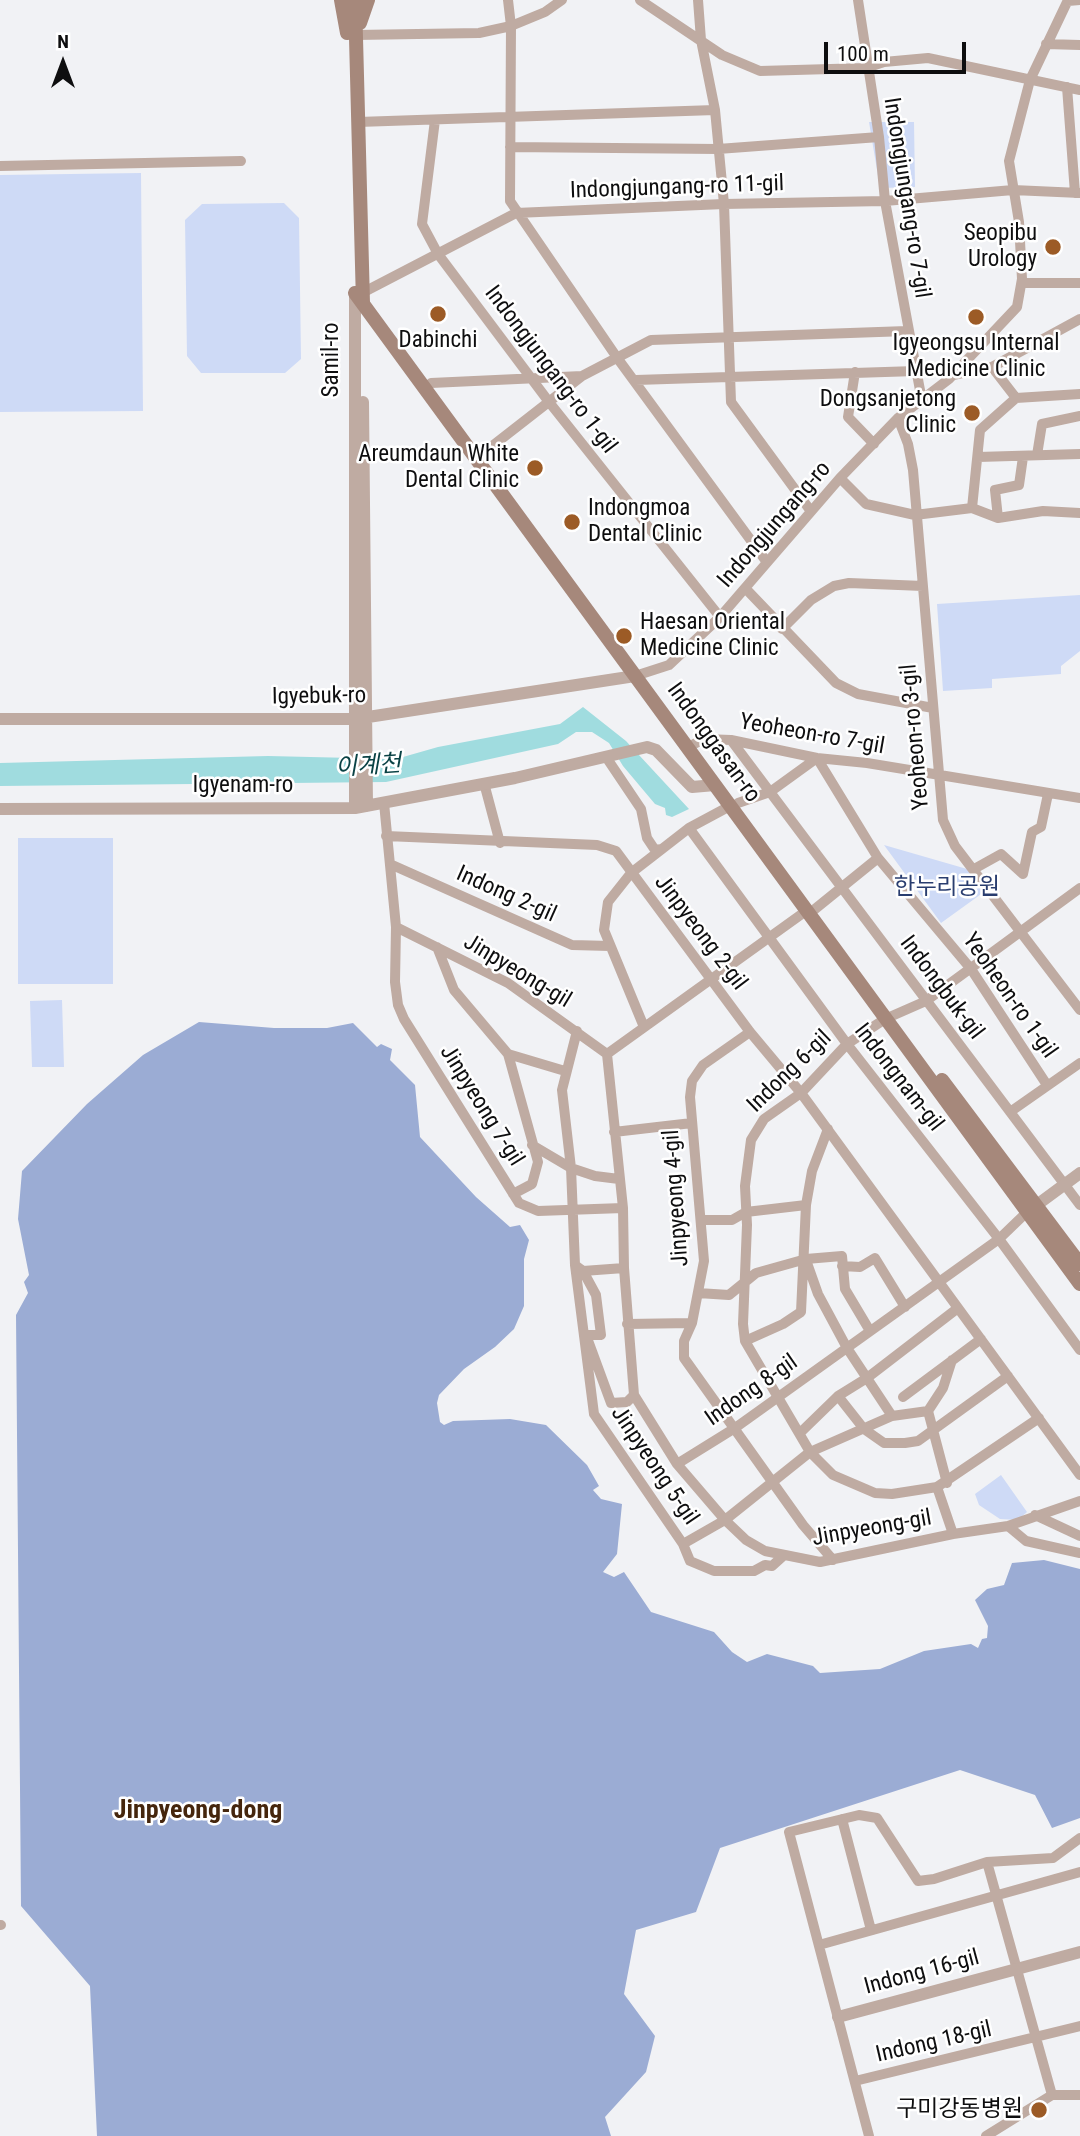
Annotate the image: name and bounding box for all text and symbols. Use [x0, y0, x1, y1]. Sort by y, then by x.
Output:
north arrow [28, 28, 98, 98]
scale bar [828, 28, 970, 72]
text: N [57, 30, 69, 53]
text: 100 m [837, 42, 889, 66]
street label: Indongjungang-ro 7-gil [877, 96, 935, 300]
street label: Indongjungang-ro 11-gil [569, 170, 785, 206]
place label: Seopibu Urology [964, 220, 1037, 274]
marker: Seopibu Urology [1043, 237, 1063, 257]
street label: Indongjungang-ro 1-gil [478, 281, 622, 459]
marker: Dabinchi [428, 304, 448, 324]
marker: Igyeongsu Internal Medicine Clinic [966, 307, 986, 327]
street label: Samil-ro [318, 323, 346, 397]
place label: Dabinchi [399, 327, 477, 355]
place label: Igyeongsu Internal Medicine Clinic [892, 330, 1060, 384]
place label: Dongsanjetong Clinic [820, 386, 956, 440]
marker: Dongsanjetong Clinic [962, 403, 982, 423]
place label: Areumdaun White Dental Clinic [358, 441, 519, 495]
street label: Indongjungang-ro [713, 456, 837, 594]
marker: Areumdaun White Dental Clinic [525, 458, 545, 478]
place label: Indongmoa Dental Clinic [588, 495, 702, 549]
marker: Indongmoa Dental Clinic [562, 512, 582, 532]
place label: Haesan Oriental Medicine Clinic [640, 609, 785, 663]
marker: Haesan Oriental Medicine Clinic [614, 626, 634, 646]
street label: Yeoheon-ro 3-gil [896, 663, 936, 811]
street label: Indonggasan-ro [660, 678, 766, 808]
street label: Igyebuk-ro [272, 682, 366, 712]
street label: Yeoheon-ro 7-gil [737, 709, 887, 761]
water label: 이계천 [334, 750, 402, 784]
street label: Igyenam-ro [193, 772, 293, 800]
street label: Indong 2-gil [452, 861, 560, 929]
street label: Jinpyeong 2-gil [648, 870, 752, 996]
park label: 한누리공원 [894, 874, 1000, 902]
street label: Yeoheon-ro 1-gil [956, 928, 1062, 1064]
street label: Jinpyeong-gil [458, 929, 576, 1015]
street label: Indongbuk-gil [893, 931, 989, 1045]
street label: Indongnam-gil [847, 1019, 949, 1137]
street label: Indong 6-gil [742, 1025, 838, 1119]
street label: Jinpyeong 7-gil [433, 1040, 529, 1172]
street label: Jinpyeong 4-gil [658, 1129, 696, 1267]
street label: Indong 8-gil [700, 1349, 804, 1433]
street label: Jinpyeong 5-gil [604, 1401, 704, 1531]
street label: Jinpyeong-gil [810, 1505, 934, 1553]
district label: Jinpyeong-dong [114, 1795, 282, 1827]
street label: Indong 16-gil [861, 1944, 983, 2002]
street label: Indong 18-gil [873, 2016, 995, 2070]
place label: 구미강동병원 [896, 2096, 1023, 2124]
marker: 구미강동병원 [1029, 2100, 1049, 2120]

